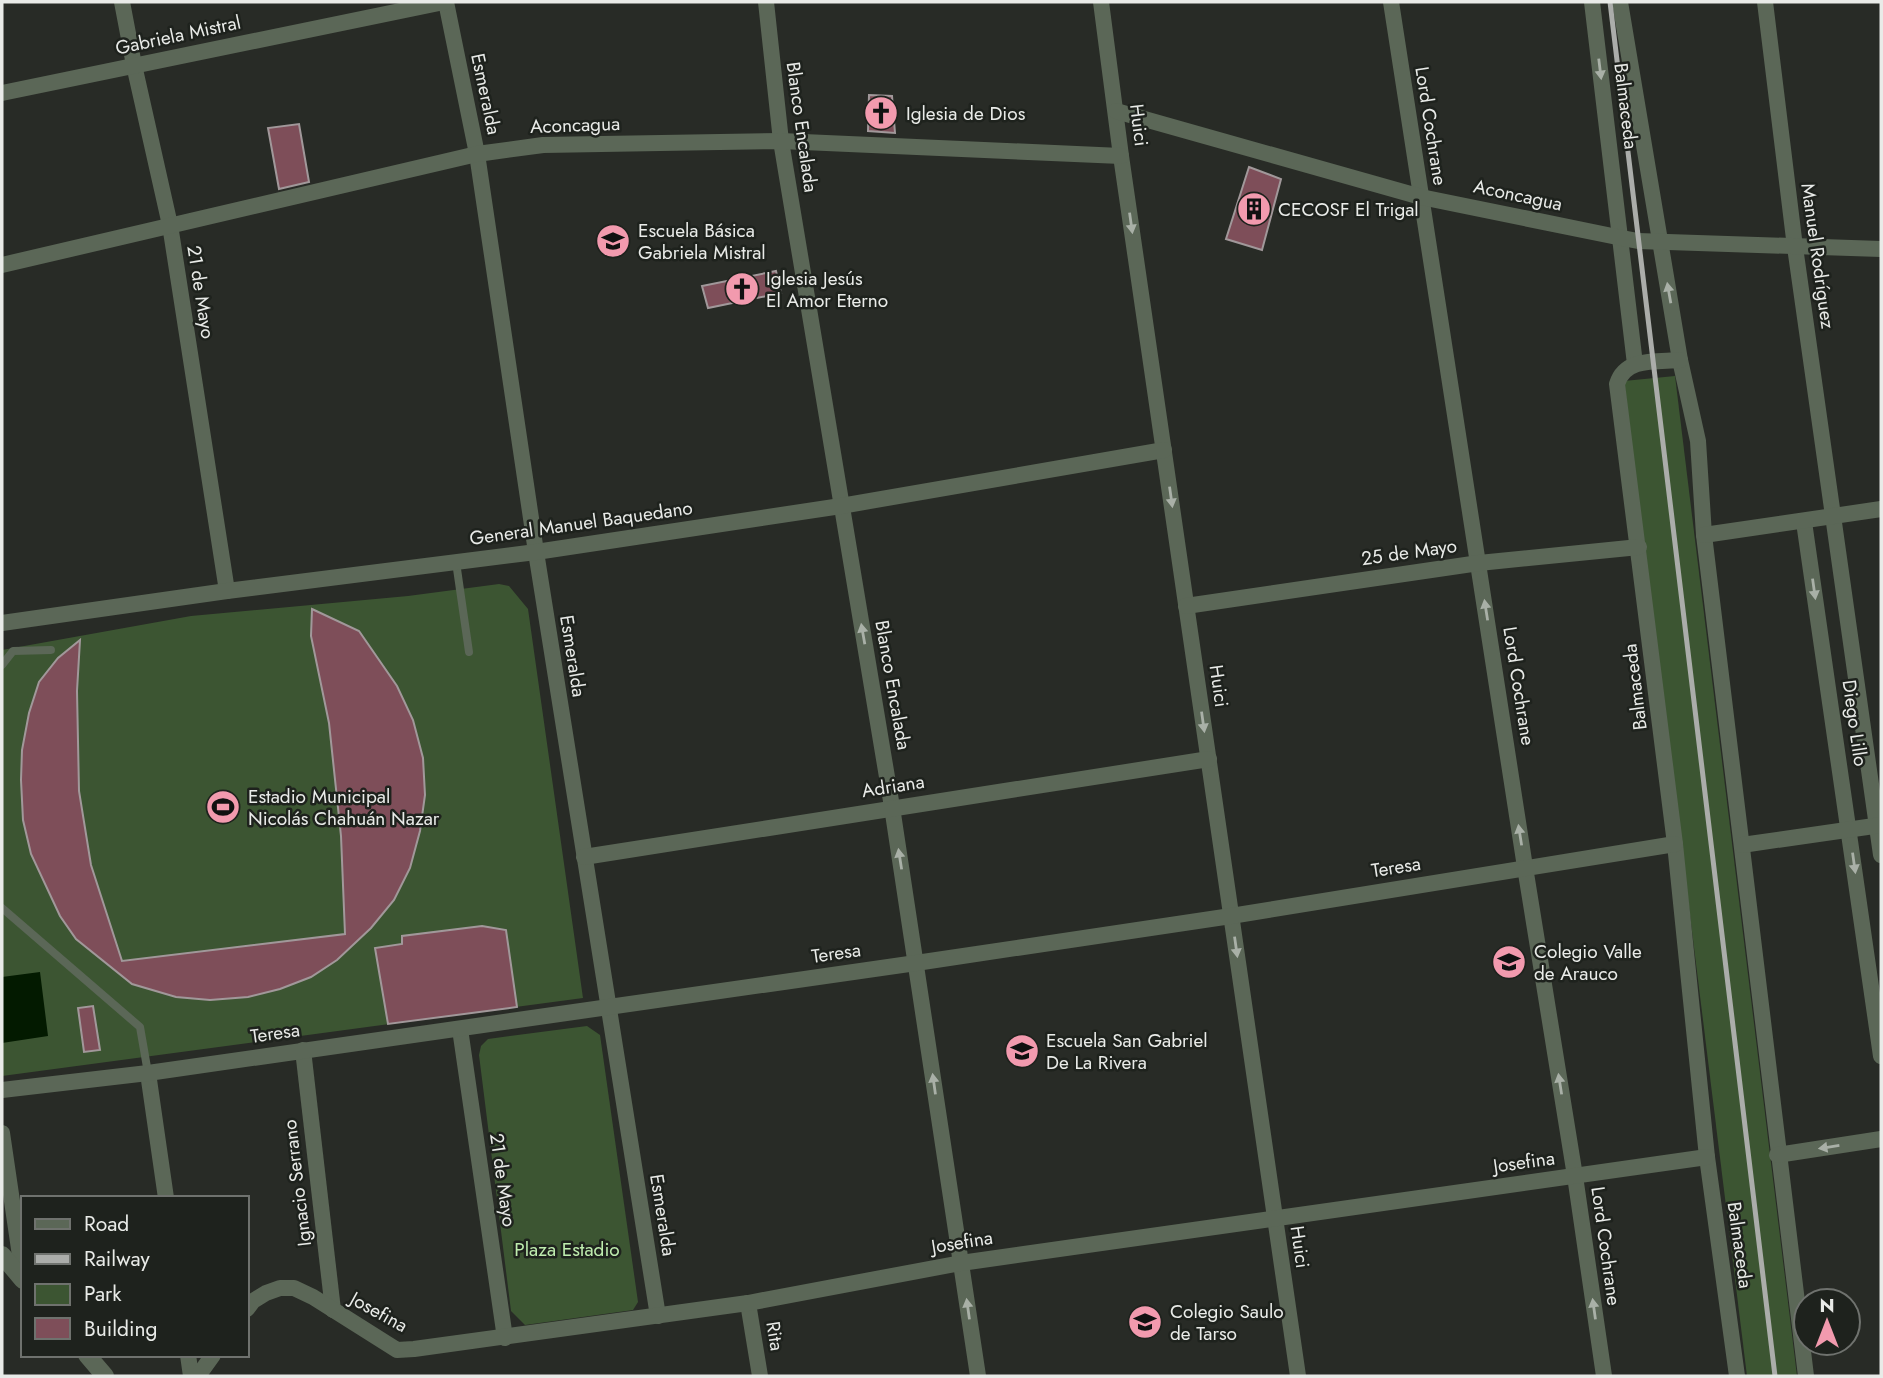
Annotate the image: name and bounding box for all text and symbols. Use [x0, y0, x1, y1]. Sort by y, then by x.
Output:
street label: Gabriela Mistral [113, 9, 243, 61]
street label: Esmeralda [464, 51, 508, 137]
one-way arrow [1595, 59, 1606, 81]
street label: Blanco Encalada [779, 60, 825, 194]
street label: Balmaceda [1607, 61, 1645, 151]
street label: Lord Cochrane [1408, 65, 1454, 187]
church icon: Iglesia de Dios [862, 94, 900, 132]
place label: Iglesia de Dios [906, 100, 1026, 127]
street label: Huici [1123, 102, 1155, 148]
street label: Aconcagua [529, 110, 621, 140]
street label: Aconcagua [1471, 172, 1565, 218]
street label: Manuel Rodríguez [1794, 181, 1842, 331]
building icon: CECOSF El Trigal [1235, 190, 1273, 228]
place label: CECOSF El Trigal [1278, 196, 1419, 223]
one-way arrow [1126, 212, 1137, 234]
place label: Escuela Básica Gabriela Mistral [638, 217, 766, 266]
school or university icon: Escuela Básica Gabriela Mistral [594, 222, 632, 260]
street label: 21 de Mayo [180, 243, 222, 341]
place label: Iglesia Jesús El Amor Eterno [766, 265, 888, 314]
church icon: Iglesia Jesús El Amor Eterno [723, 270, 761, 308]
one-way arrow [1663, 282, 1674, 304]
one-way arrow [1165, 486, 1176, 508]
street label: General Manuel Baquedano [468, 494, 694, 552]
street label: 25 de Mayo [1359, 532, 1459, 572]
one-way arrow [1809, 579, 1820, 601]
one-way arrow [1480, 599, 1491, 621]
street label: Esmeralda [553, 613, 593, 699]
street label: Blanco Encalada [868, 618, 918, 752]
one-way arrow [857, 623, 868, 645]
street label: Lord Cochrane [1496, 625, 1542, 747]
street label: Balmaceda [1616, 642, 1654, 732]
street label: Huici [1203, 663, 1235, 709]
street label: Diego Lillo [1836, 678, 1874, 768]
one-way arrow [1198, 711, 1209, 733]
street label: Adriana [860, 768, 926, 804]
place label: Estadio Municipal Nicolás Chahuán Nazar [248, 783, 440, 832]
sports icon: Estadio Municipal Nicolás Chahuán Nazar [204, 788, 242, 826]
one-way arrow [1514, 824, 1525, 846]
one-way arrow [894, 848, 905, 870]
street label: Teresa [1369, 850, 1423, 884]
one-way arrow [1849, 852, 1860, 874]
street label: Teresa [810, 936, 862, 970]
one-way arrow [1230, 936, 1241, 958]
place label: Colegio Valle de Arauco [1534, 938, 1642, 987]
school or university icon: Colegio Valle de Arauco [1490, 943, 1528, 981]
street label: Teresa [249, 1016, 301, 1050]
place label: Escuela San Gabriel De La Rivera [1046, 1027, 1208, 1076]
school or university icon: Escuela San Gabriel De La Rivera [1003, 1032, 1041, 1070]
one-way arrow [929, 1073, 940, 1095]
one-way arrow [1554, 1073, 1565, 1095]
street label: Ignacio Serrano [276, 1118, 318, 1248]
street label: 21 de Mayo [483, 1131, 523, 1229]
one-way arrow [1818, 1142, 1840, 1153]
street label: Josefina [1489, 1144, 1557, 1180]
street label: Esmeralda [643, 1172, 683, 1258]
street label: Lord Cochrane [1584, 1185, 1628, 1307]
legend [21, 1196, 248, 1357]
street label: Balmaceda [1721, 1200, 1759, 1290]
text: Road [84, 1209, 129, 1239]
street label: Josefina [926, 1224, 995, 1261]
street label: Huici [1284, 1224, 1316, 1270]
park label: Plaza Estadio [514, 1236, 620, 1263]
text: Railway [84, 1244, 150, 1274]
text: Park [84, 1279, 122, 1309]
street label: Josefina [343, 1284, 413, 1339]
north arrow [1792, 1287, 1862, 1357]
text: N [1819, 1292, 1835, 1319]
one-way arrow [962, 1298, 973, 1320]
place label: Colegio Saulo de Tarso [1170, 1298, 1284, 1347]
one-way arrow [1588, 1298, 1599, 1320]
school or university icon: Colegio Saulo de Tarso [1126, 1303, 1164, 1341]
text: Building [84, 1314, 157, 1344]
street label: Rita [759, 1319, 791, 1353]

